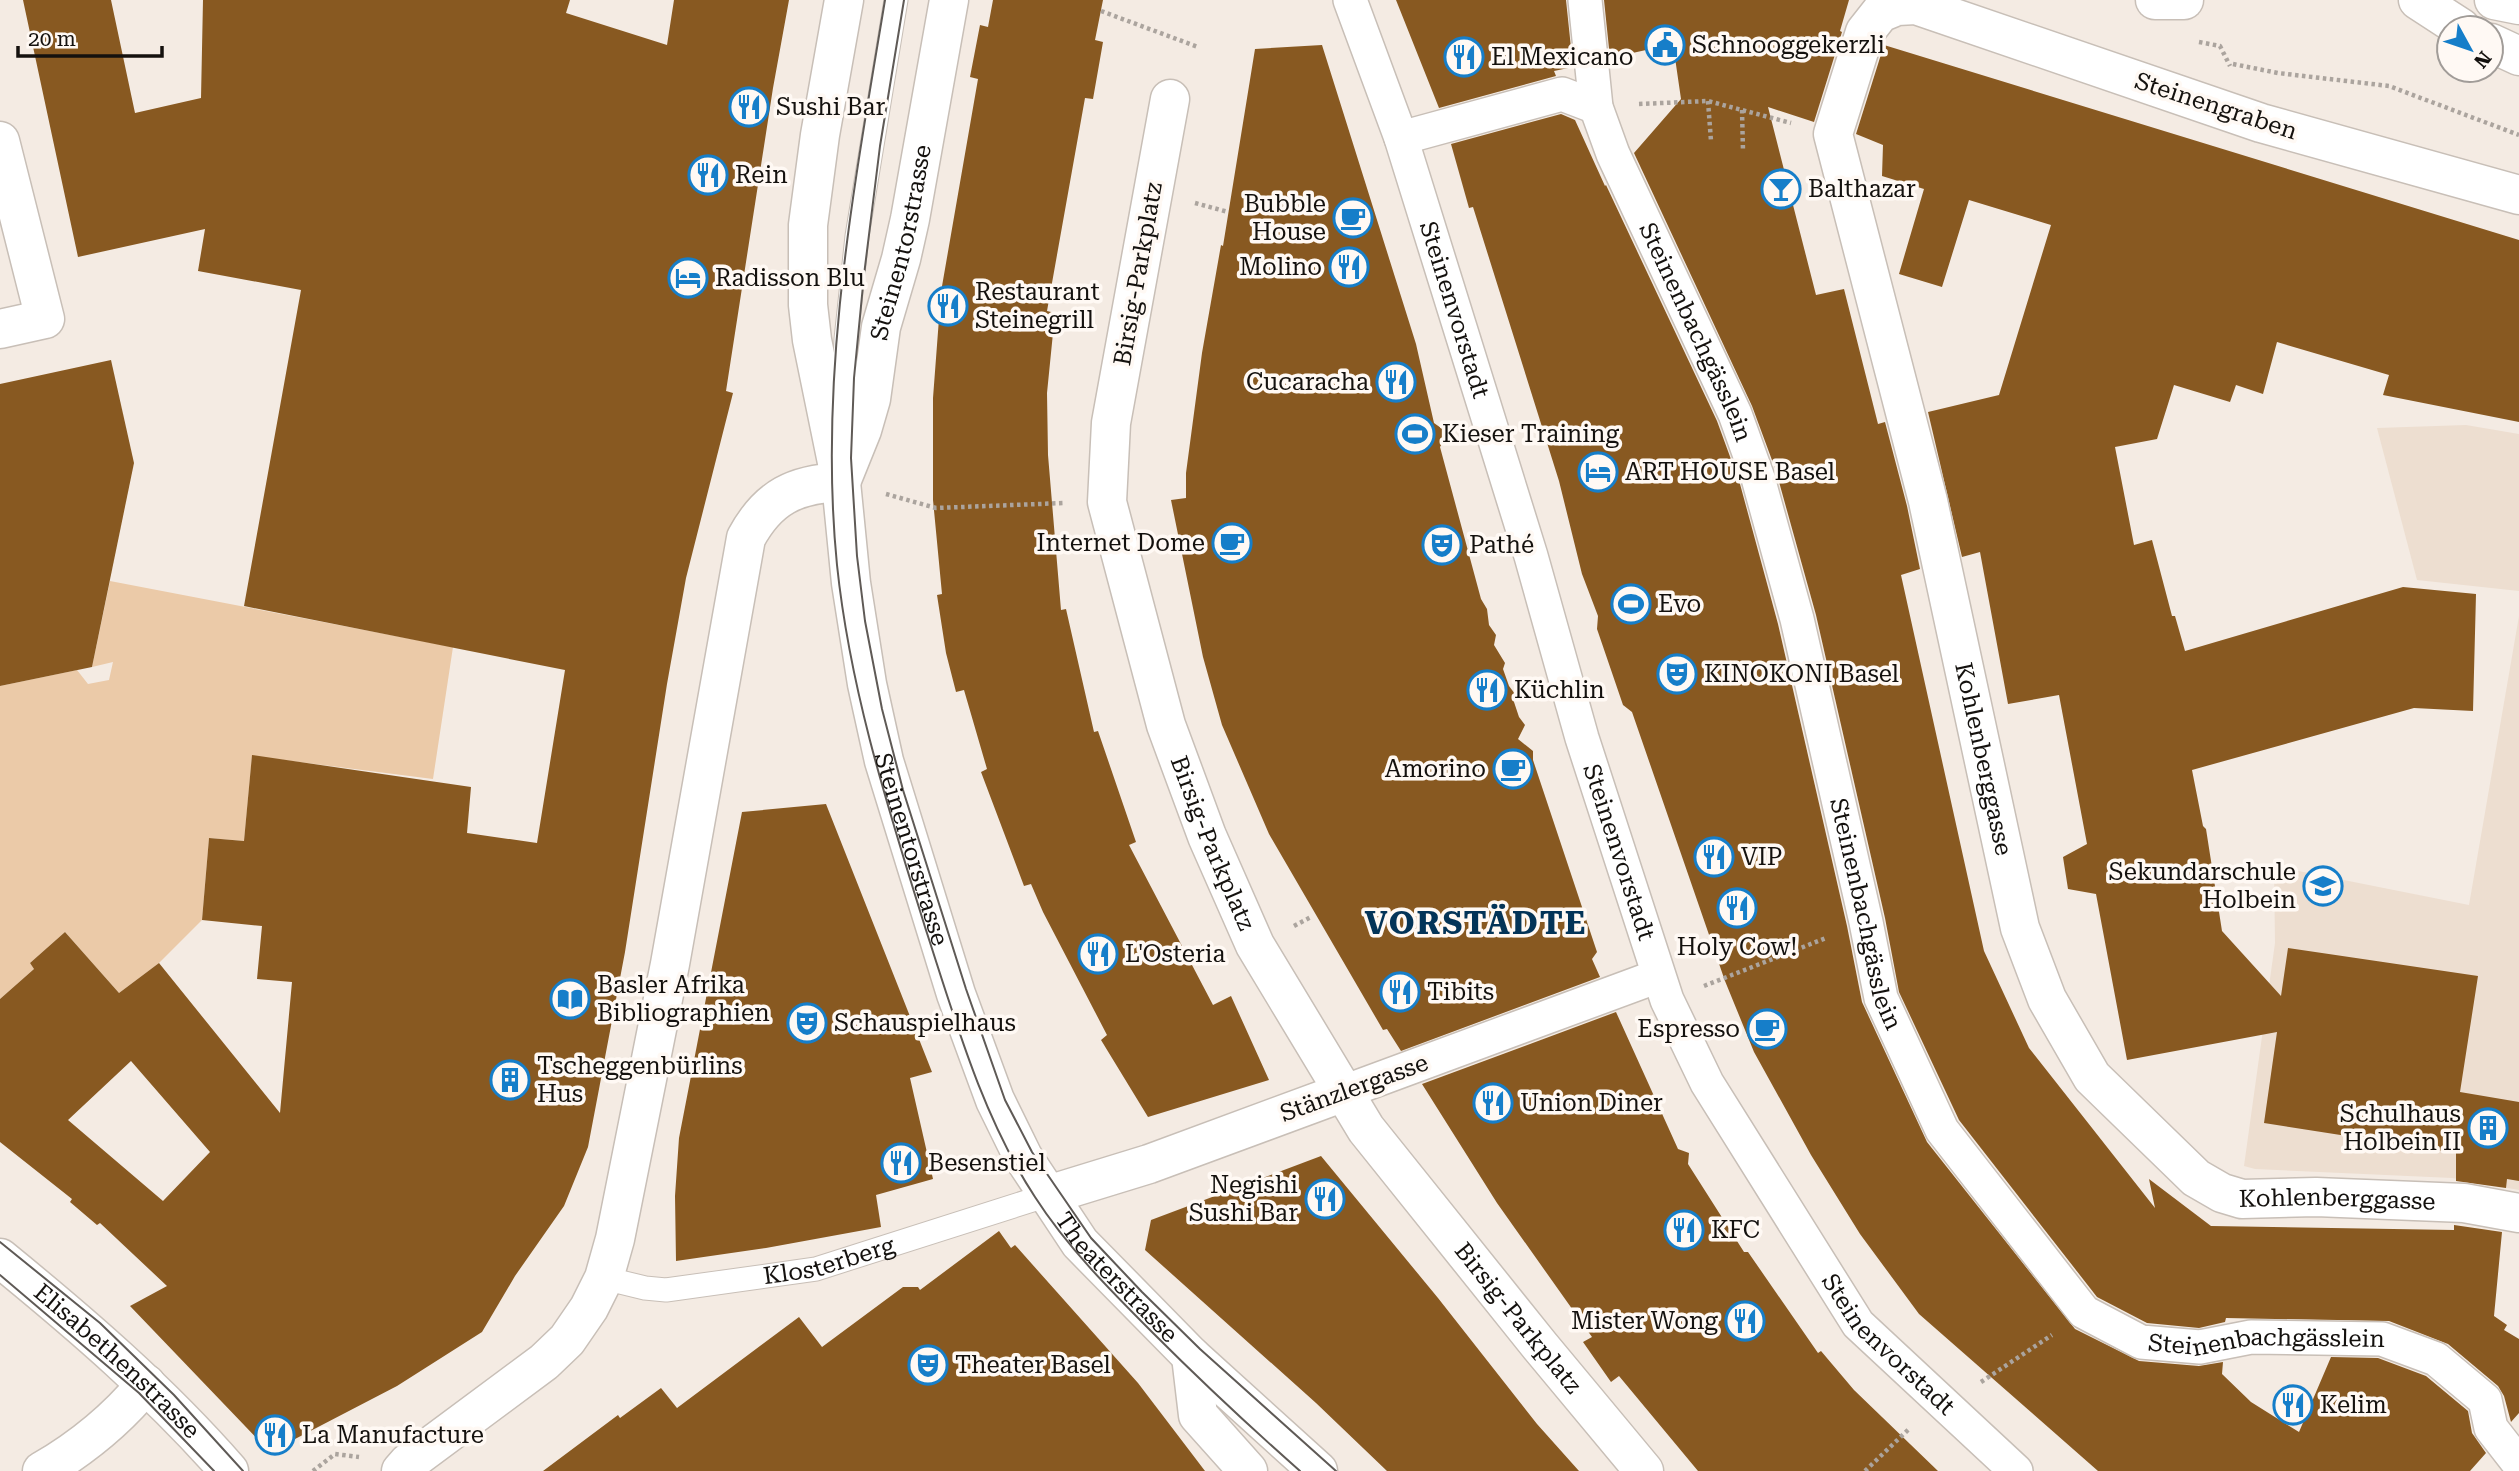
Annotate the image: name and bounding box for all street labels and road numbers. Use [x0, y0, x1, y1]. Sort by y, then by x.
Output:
street label: Steinengraben [2131, 67, 2301, 145]
street label: Steinentorstrasse [865, 142, 937, 342]
street label: Birsig-Parkplatz [1108, 180, 1168, 368]
street label: Steinenvorstadt [1414, 218, 1495, 402]
street label: Steinenbachgässlein [1633, 218, 1758, 445]
street label: Kohlenberggasse [1949, 660, 2018, 858]
street label: Steinentorstrasse [869, 750, 954, 949]
street label: Birsig-Parkplatz [1165, 752, 1261, 934]
street label: Steinenvorstadt [1577, 761, 1661, 944]
street label: Steinenbachgässlein [1824, 795, 1908, 1034]
street label: Stänzlergasse [1276, 1048, 1432, 1128]
street label: Kohlenberggasse [2238, 1183, 2436, 1216]
street label: Theaterstrasse [1049, 1207, 1184, 1348]
street label: Klosterberg [761, 1231, 898, 1290]
street label: Birsig-Parkplatz [1449, 1237, 1587, 1399]
street label: Steinenvorstadt [1816, 1268, 1961, 1421]
street label: Elisabethenstrasse [28, 1278, 206, 1444]
street label: Steinenbachgässlein [2147, 1323, 2385, 1362]

